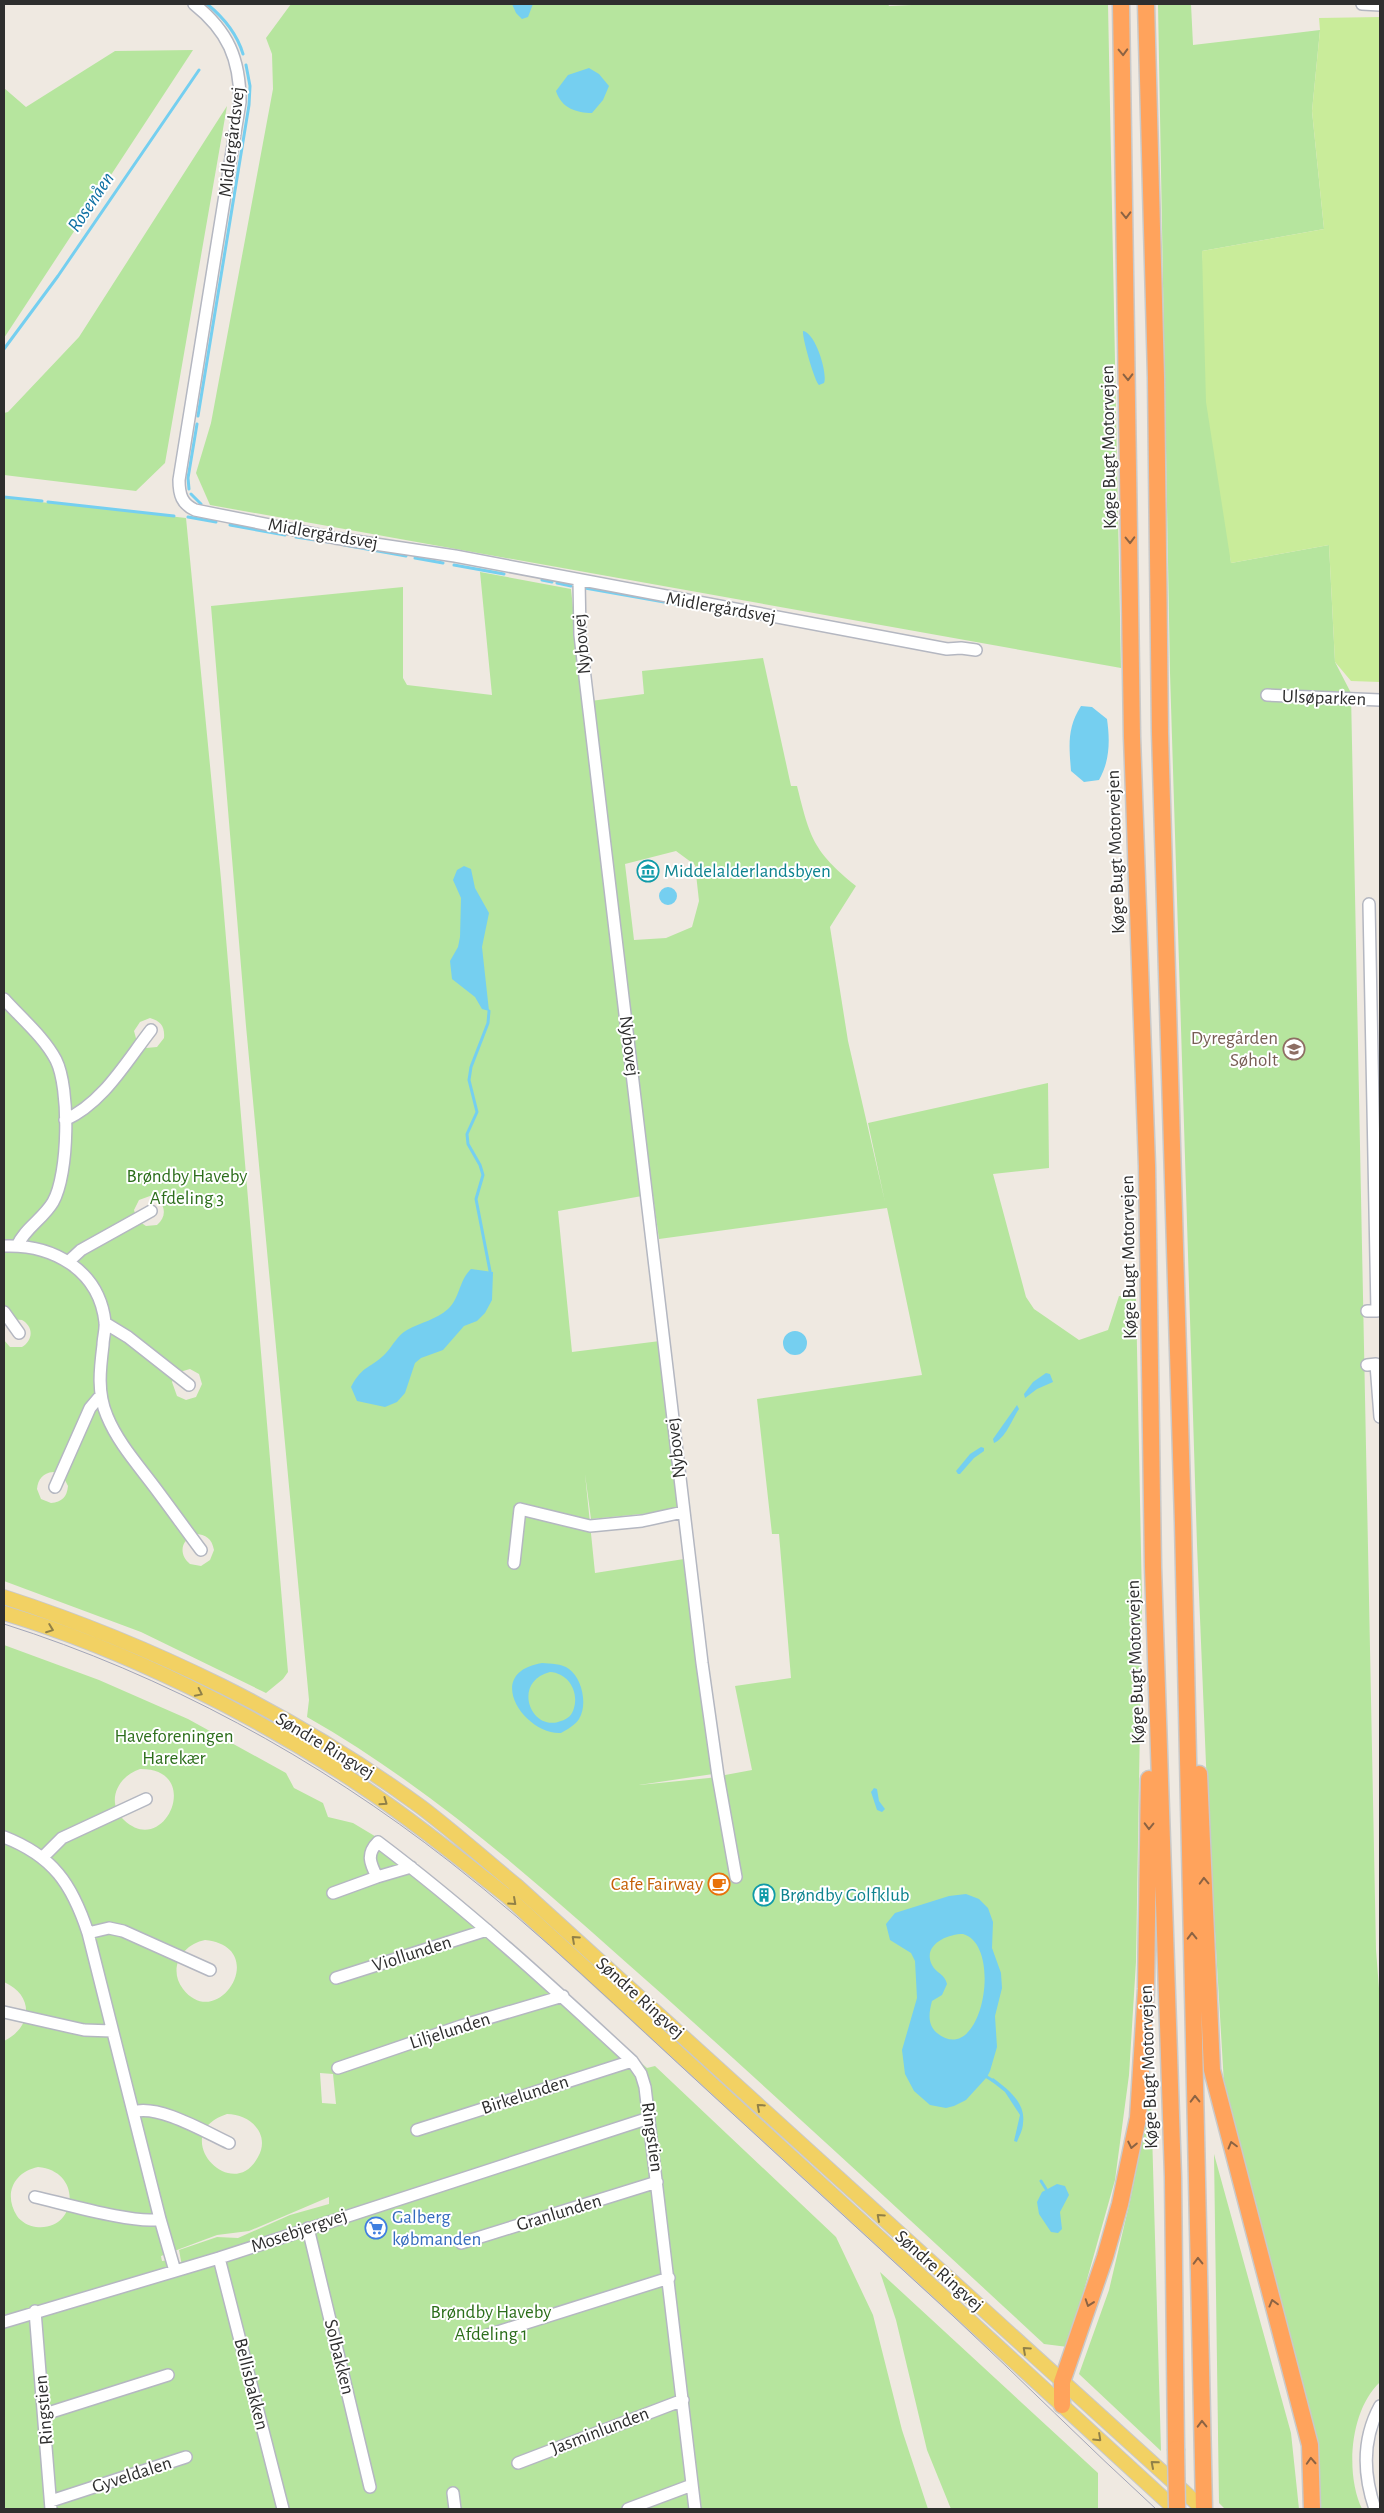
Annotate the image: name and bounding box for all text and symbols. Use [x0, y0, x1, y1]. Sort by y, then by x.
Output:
one-way arrow [1117, 49, 1128, 57]
street label: Midlergårdsvej [216, 86, 248, 198]
water label: Rosenåen [64, 169, 118, 235]
one-way arrow [1120, 211, 1131, 219]
street label: Køge Bugt Motorvejen [1098, 365, 1120, 529]
one-way arrow [1123, 374, 1133, 382]
street label: Midlergårdsvej [267, 515, 379, 553]
one-way arrow [1125, 536, 1135, 544]
street label: Midlergårdsvej [665, 589, 777, 627]
street label: Nybovej [570, 613, 594, 675]
street label: Ulsøparken [1282, 687, 1366, 709]
street label: Køge Bugt Motorvejen [1104, 770, 1128, 934]
museum icon: Middelalderlandsbyen [636, 859, 660, 883]
place label: Middelalderlandsbyen [664, 862, 831, 881]
street label: Nybovej [616, 1015, 642, 1077]
place label: Dyregården Søholt [1191, 1029, 1278, 1070]
school or university icon: Dyregården Søholt [1282, 1037, 1306, 1061]
park label: Brøndby Haveby Afdeling 3 [127, 1167, 247, 1208]
street label: Køge Bugt Motorvejen [1118, 1175, 1140, 1339]
street label: Nybovej [663, 1417, 689, 1479]
street label: Køge Bugt Motorvejen [1124, 1580, 1148, 1744]
one-way arrow [45, 1623, 54, 1633]
one-way arrow [194, 1687, 203, 1697]
street label: Søndre Ringvej [272, 1709, 378, 1783]
park label: Haveforeningen Harekær [114, 1727, 234, 1768]
one-way arrow [378, 1796, 388, 1805]
one-way arrow [1144, 1822, 1154, 1830]
cafe icon: Cafe Fairway [707, 1872, 731, 1896]
place label: Cafe Fairway [611, 1875, 703, 1894]
one-way arrow [1199, 1876, 1209, 1884]
building icon: Brøndby Golfklub [752, 1883, 776, 1907]
place label: Brøndby Golfklub [780, 1886, 910, 1905]
one-way arrow [507, 1896, 516, 1905]
street label: Viollunden [370, 1932, 454, 1976]
one-way arrow [1187, 1932, 1197, 1940]
one-way arrow [572, 1936, 581, 1945]
street label: Søndre Ringvej [592, 1954, 688, 2042]
street label: Køge Bugt Motorvejen [1137, 1985, 1161, 2149]
street label: Liljelunden [407, 2009, 493, 2053]
street label: Birkelunden [479, 2072, 571, 2118]
one-way arrow [1190, 2095, 1200, 2102]
street label: Ringstien [638, 2101, 666, 2173]
one-way arrow [756, 2104, 765, 2113]
one-way arrow [1127, 2140, 1138, 2149]
one-way arrow [1227, 2141, 1238, 2150]
street label: Granlunden [514, 2191, 604, 2235]
street label: Mosebjergvej [249, 2206, 349, 2256]
place label: Galberg købmanden [392, 2208, 481, 2249]
one-way arrow [876, 2214, 885, 2223]
supermarket icon: Galberg købmanden [364, 2216, 388, 2240]
street label: Søndre Ringvej [891, 2227, 987, 2315]
one-way arrow [1193, 2257, 1204, 2265]
one-way arrow [1085, 2299, 1095, 2307]
one-way arrow [1268, 2299, 1278, 2307]
park label: Brøndby Haveby Afdeling 1 [431, 2303, 551, 2344]
street label: Solbakken [320, 2317, 358, 2397]
street label: Bellisbakken [230, 2336, 272, 2432]
one-way arrow [1023, 2347, 1032, 2356]
street label: Ringstien [31, 2374, 57, 2446]
street label: Jasminlunden [548, 2404, 652, 2458]
one-way arrow [1197, 2420, 1207, 2428]
one-way arrow [1092, 2432, 1101, 2441]
street label: Gyveldalen [90, 2453, 174, 2497]
one-way arrow [1305, 2456, 1316, 2464]
one-way arrow [1151, 2461, 1160, 2470]

